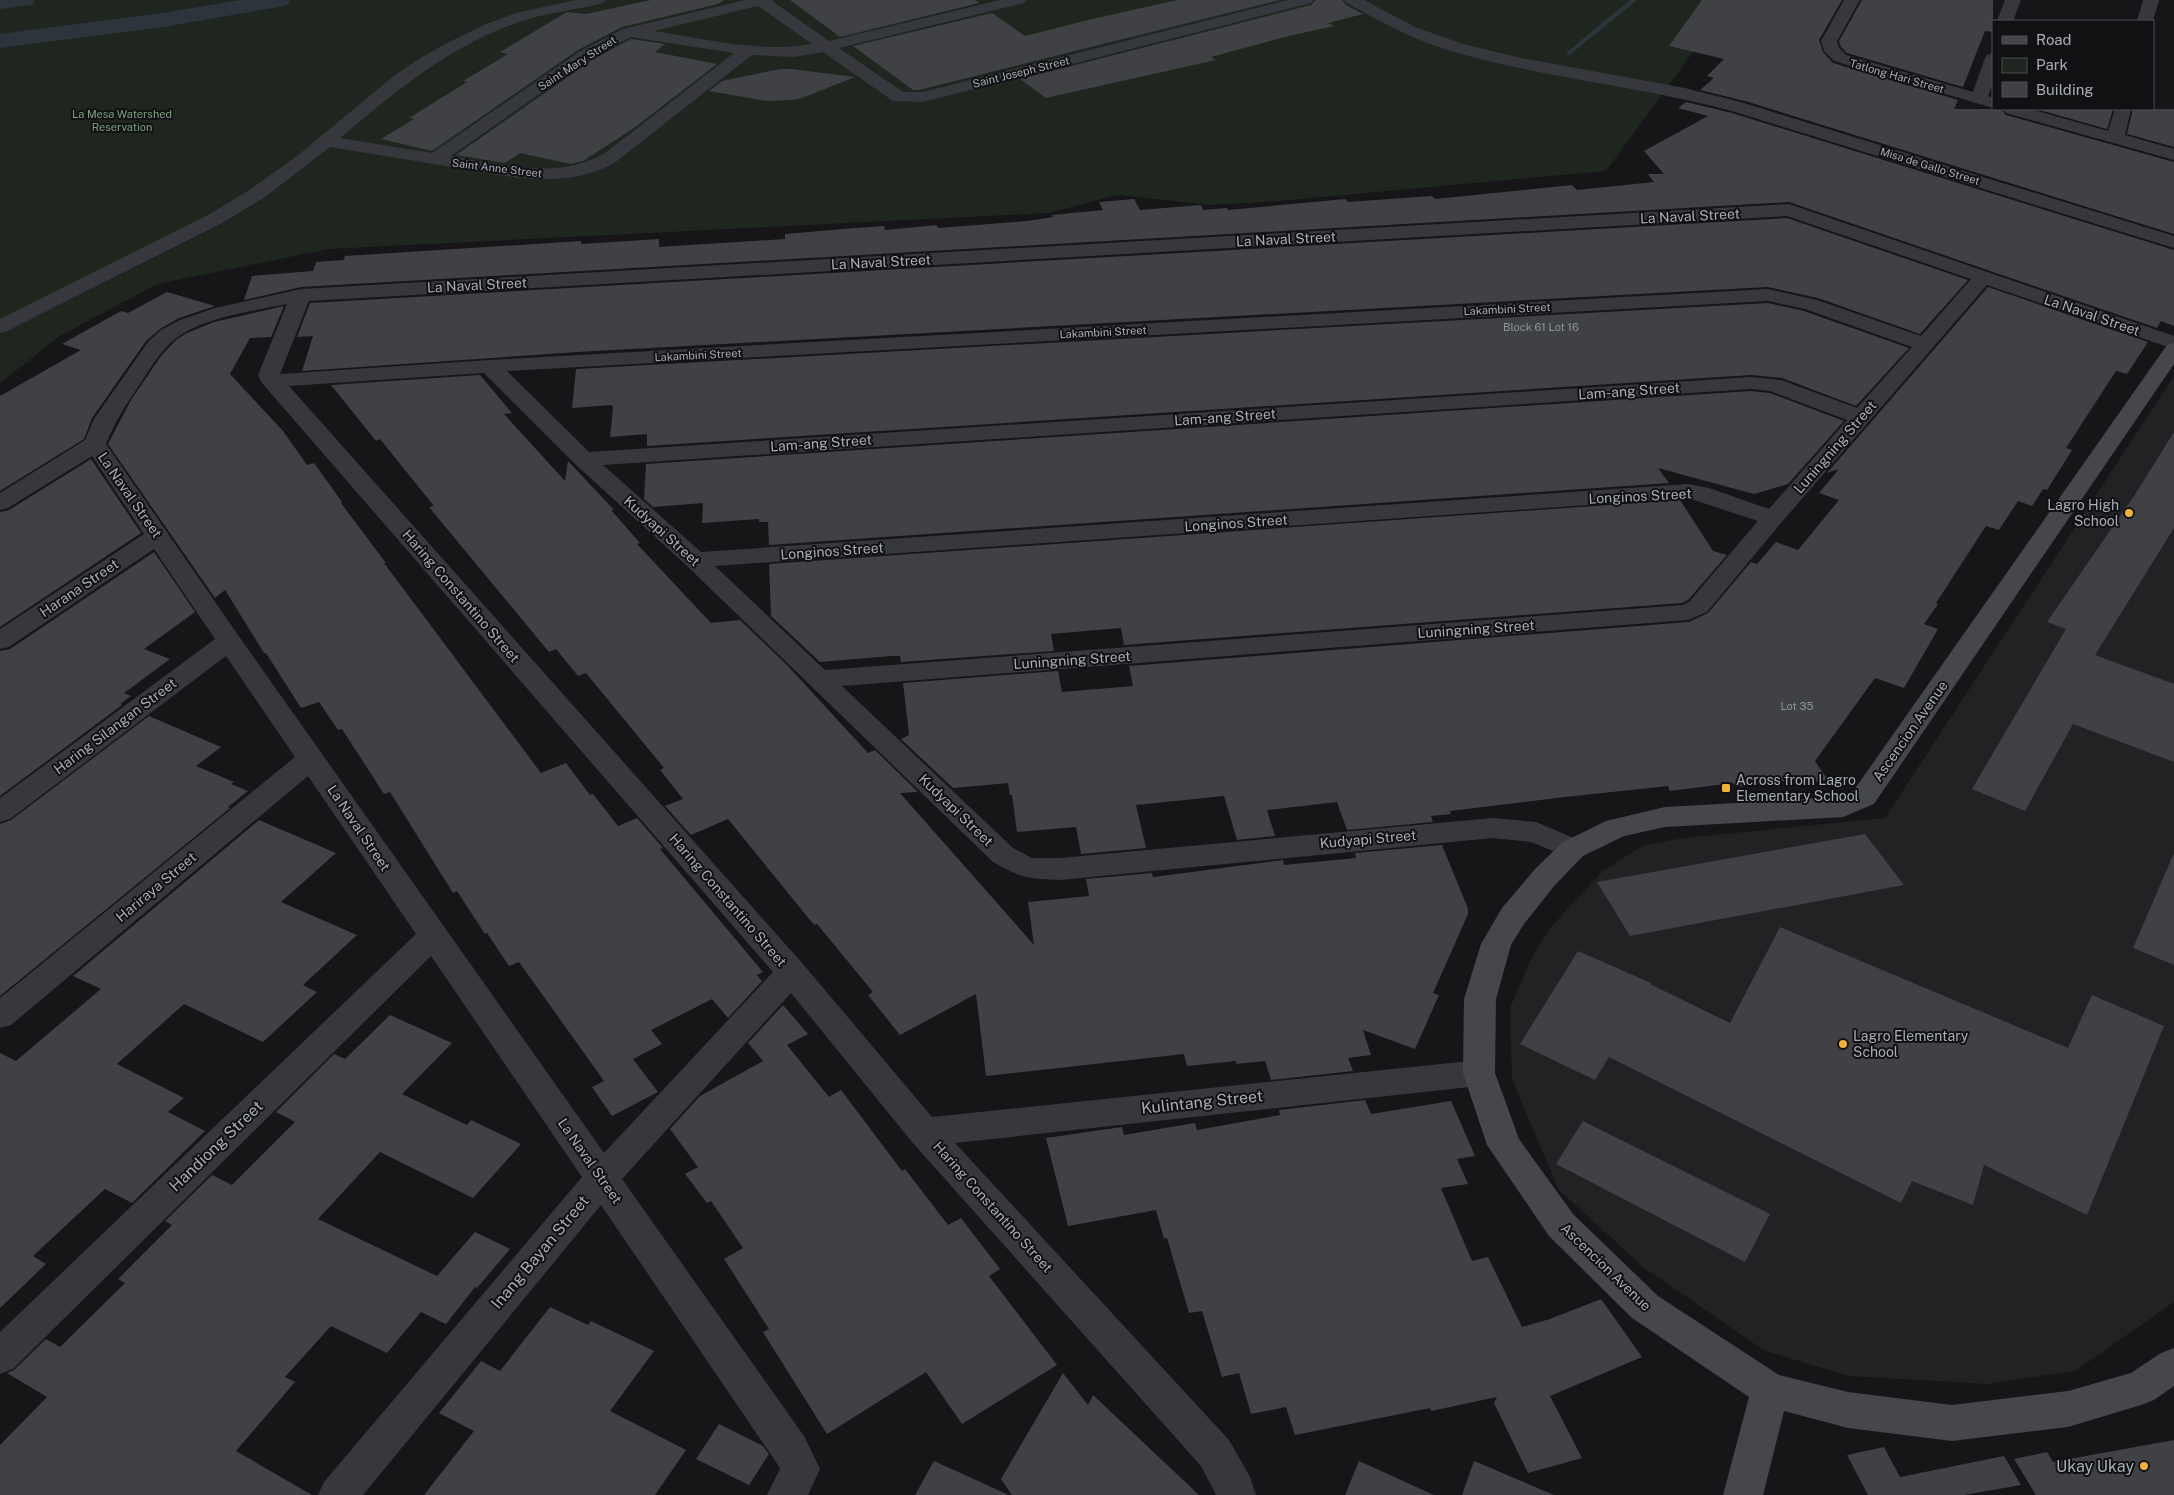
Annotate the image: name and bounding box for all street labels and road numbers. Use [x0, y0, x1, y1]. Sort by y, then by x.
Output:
street label: Saint Mary Street [536, 33, 618, 93]
street label: Saint Joseph Street [971, 54, 1071, 90]
street label: Tatlong Hari Street [1849, 57, 1945, 95]
street label: Misa de Gallo Street [1879, 145, 1981, 187]
street label: Saint Anne Street [451, 157, 543, 179]
street label: La Naval Street [1640, 205, 1740, 227]
street label: La Naval Street [1236, 228, 1336, 250]
street label: La Naval Street [831, 251, 931, 273]
street label: La Naval Street [427, 274, 527, 296]
street label: La Naval Street [2042, 291, 2142, 339]
street label: Lakambini Street [1463, 301, 1551, 317]
street label: Lakambini Street [1059, 324, 1147, 340]
street label: Lakambini Street [654, 347, 742, 363]
street label: Lam-ang Street [1578, 379, 1680, 403]
street label: Luningning Street [1790, 397, 1880, 497]
street label: Lam-ang Street [1174, 405, 1276, 429]
street label: Lam-ang Street [770, 431, 872, 455]
street label: La Naval Street [95, 449, 165, 541]
street label: Longinos Street [1588, 485, 1692, 507]
street label: Kudyapi Street [621, 493, 703, 569]
street label: Longinos Street [1184, 511, 1288, 535]
street label: Haring Constantino Street [399, 527, 523, 665]
street label: Longinos Street [780, 539, 884, 563]
street label: Harana Street [37, 556, 121, 620]
street label: Luningning Street [1417, 617, 1535, 641]
street label: Luningning Street [1013, 648, 1131, 672]
street label: Haring Silangan Street [51, 675, 179, 777]
street label: Ascencion Avenue [1869, 678, 1951, 784]
street label: Kudyapi Street [916, 771, 996, 849]
street label: La Naval Street [324, 782, 394, 874]
street label: Kudyapi Street [1319, 827, 1417, 851]
street label: Haring Constantino Street [666, 831, 790, 969]
street label: Hariraya Street [113, 849, 199, 925]
street label: Kulintang Street [1140, 1086, 1264, 1118]
street label: Handiong Street [165, 1097, 267, 1195]
street label: La Naval Street [555, 1115, 625, 1207]
street label: Haring Constantino Street [930, 1138, 1056, 1276]
street label: Inang Bayan Street [487, 1191, 593, 1313]
street label: Ascencion Avenue [1558, 1220, 1654, 1314]

